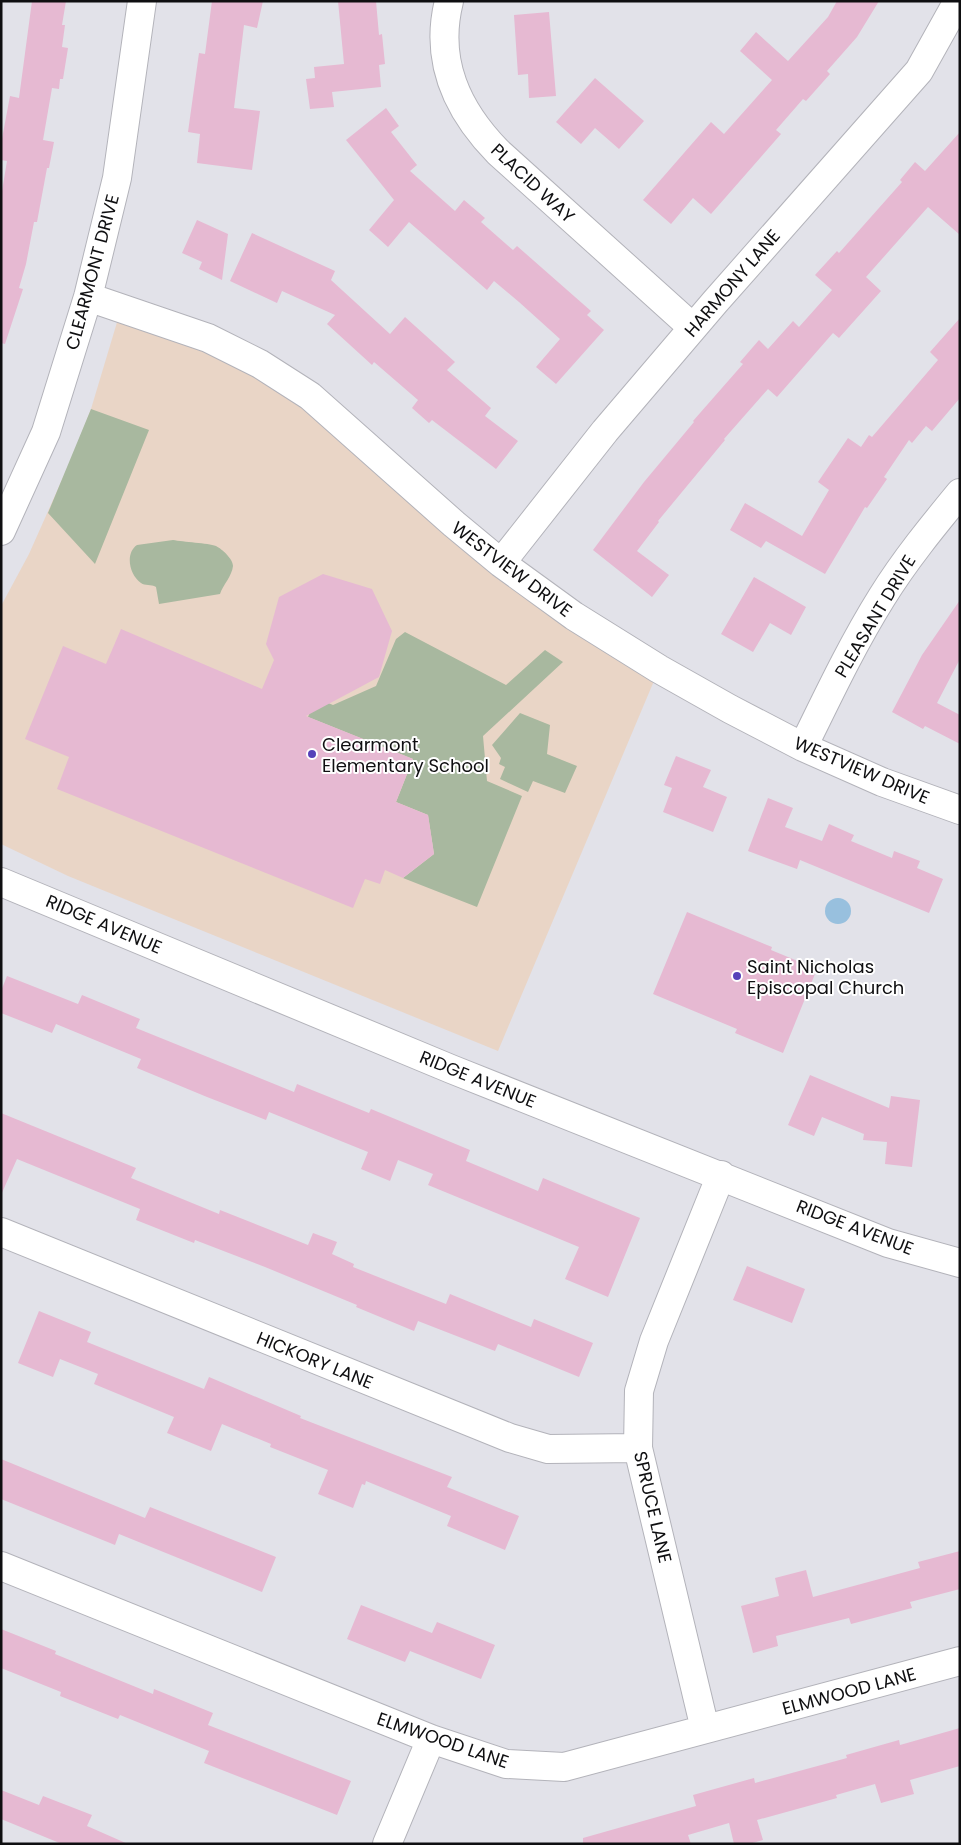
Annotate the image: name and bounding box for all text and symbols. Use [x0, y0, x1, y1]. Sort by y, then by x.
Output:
street label: PLACID WAY [486, 138, 581, 229]
street label: CLEARMONT DRIVE [59, 191, 125, 353]
street label: HARMONY LANE [678, 224, 786, 342]
street label: WESTVIEW DRIVE [447, 515, 577, 623]
street label: PLEASANT DRIVE [828, 550, 922, 682]
street label: WESTVIEW DRIVE [790, 730, 934, 810]
place label: Clearmont Elementary School [322, 732, 489, 778]
marker: Clearmont Elementary School [306, 748, 318, 760]
street label: RIDGE AVENUE [42, 888, 166, 960]
place label: Saint Nicholas Episcopal Church [747, 954, 904, 1000]
marker: Saint Nicholas Episcopal Church [731, 970, 743, 982]
street label: RIDGE AVENUE [416, 1044, 540, 1114]
street label: RIDGE AVENUE [793, 1193, 917, 1261]
street label: HICKORY LANE [253, 1325, 377, 1395]
street label: SPRUCE LANE [628, 1449, 678, 1565]
street label: ELMWOOD LANE [779, 1661, 919, 1721]
street label: ELMWOOD LANE [374, 1706, 512, 1774]

